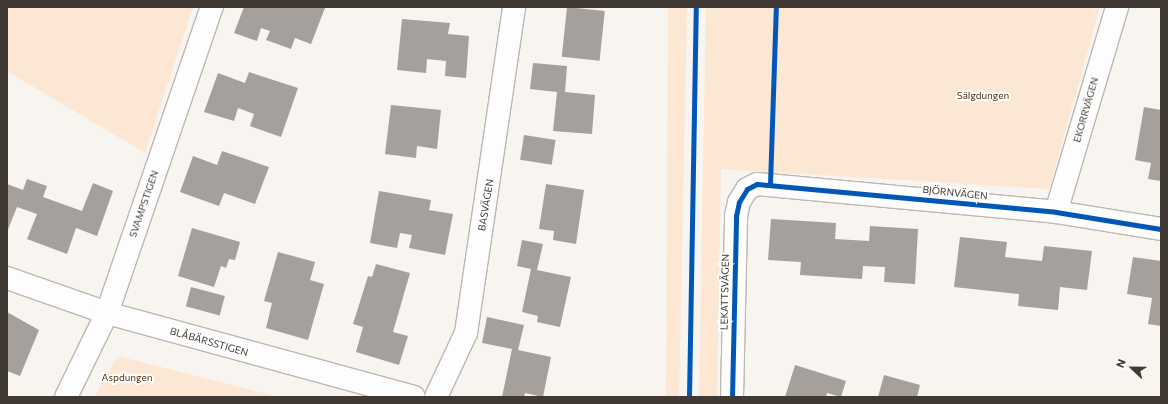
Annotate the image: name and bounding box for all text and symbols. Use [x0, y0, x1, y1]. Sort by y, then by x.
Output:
street label: EKORRVÄGEN [1071, 76, 1101, 144]
park label: Sälgdungen [957, 90, 1009, 102]
street label: SVAMPSTIGEN [127, 169, 161, 239]
street label: BASVÄGEN [476, 178, 496, 232]
street label: BJÖRNVÄGEN [922, 184, 988, 202]
street label: LEKATTSVÄGEN [718, 254, 732, 330]
street label: BLÅBÄRSSTIGEN [169, 325, 249, 359]
north arrow [1112, 348, 1152, 388]
text: N [1113, 357, 1128, 370]
park label: Aspdungen [102, 372, 152, 384]

